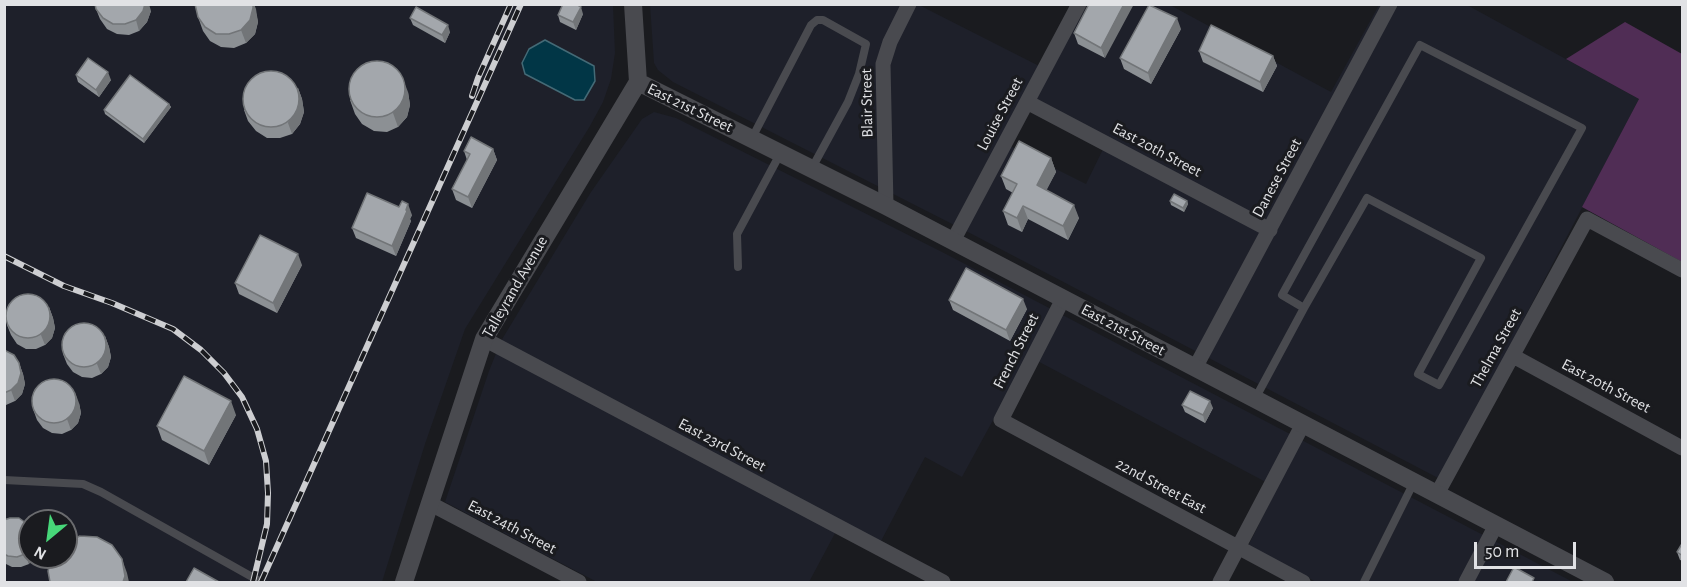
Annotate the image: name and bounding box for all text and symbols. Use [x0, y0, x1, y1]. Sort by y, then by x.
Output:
street label: Blair Street [857, 68, 877, 138]
street label: Louise Street [973, 74, 1027, 154]
street label: East 21st Street [644, 79, 736, 137]
street label: East 20th Street [1109, 119, 1205, 181]
street label: Danese Street [1248, 135, 1306, 221]
street label: Talleyrand Avenue [478, 233, 552, 341]
street label: East 21st Street [1078, 300, 1168, 360]
street label: Thelma Street [1466, 305, 1526, 391]
street label: French Street [989, 310, 1043, 392]
street label: East 20th Street [1558, 355, 1654, 417]
street label: East 23rd Street [675, 414, 769, 476]
street label: 22nd Street East [1112, 454, 1210, 518]
street label: East 24th Street [465, 496, 559, 558]
north arrow [18, 509, 78, 569]
scale bar [1477, 530, 1579, 568]
text: N [31, 543, 49, 563]
text: 50 m [1485, 543, 1519, 561]

